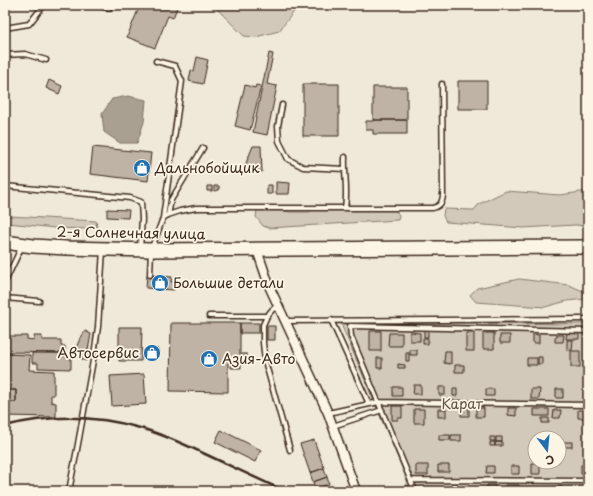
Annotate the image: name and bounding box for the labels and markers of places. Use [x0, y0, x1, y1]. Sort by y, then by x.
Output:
place label: Дальнобойщик [154, 157, 260, 178]
shop icon: Дальнобойщик [132, 158, 152, 178]
place label: Большие детали [173, 272, 284, 293]
shop icon: Большие детали [150, 273, 170, 293]
place label: Автосервис [58, 342, 139, 363]
shop icon: Автосервис [142, 343, 162, 363]
place label: Азия-Авто [222, 348, 295, 369]
shop icon: Азия-Авто [199, 349, 219, 369]

